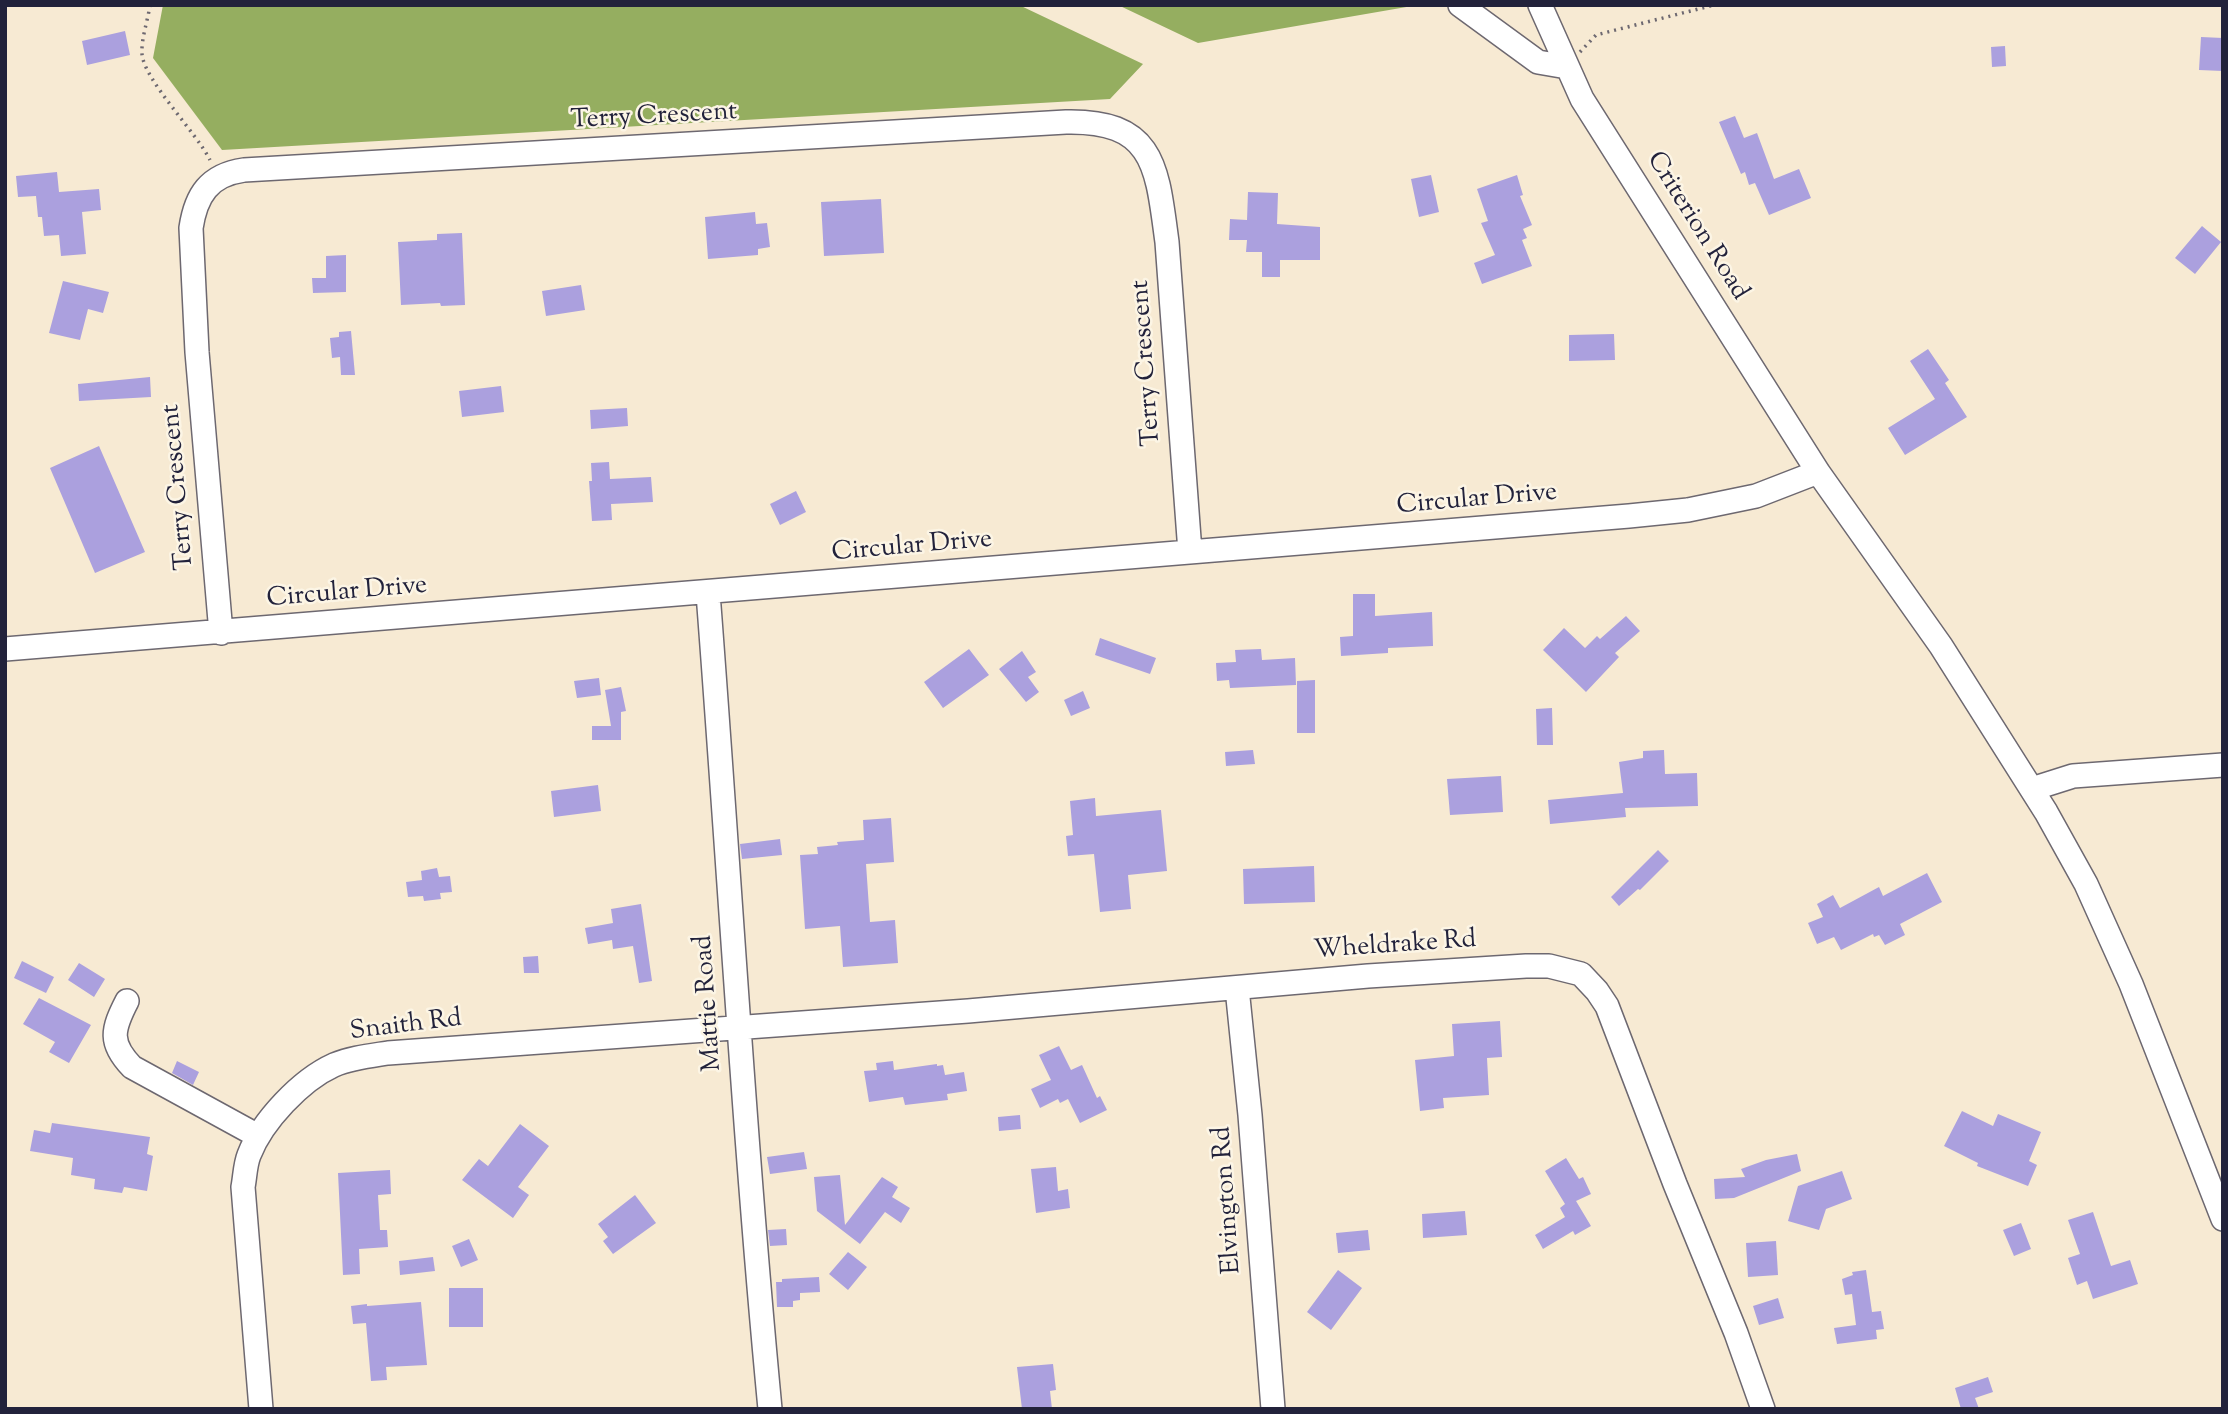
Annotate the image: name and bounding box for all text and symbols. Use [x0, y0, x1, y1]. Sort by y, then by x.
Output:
street label: Terry Crescent [570, 98, 738, 138]
street label: Criterion Road [1638, 147, 1754, 307]
street label: Terry Crescent [1127, 279, 1169, 447]
street label: Terry Crescent [157, 403, 203, 571]
street label: Circular Drive [1395, 478, 1559, 524]
street label: Circular Drive [830, 525, 994, 571]
street label: Circular Drive [265, 571, 429, 617]
street label: Wheldrake Rd [1313, 926, 1477, 968]
street label: Mattie Road [690, 934, 730, 1072]
street label: Snaith Rd [348, 1005, 464, 1049]
street label: Elvington Rd [1208, 1125, 1250, 1275]

